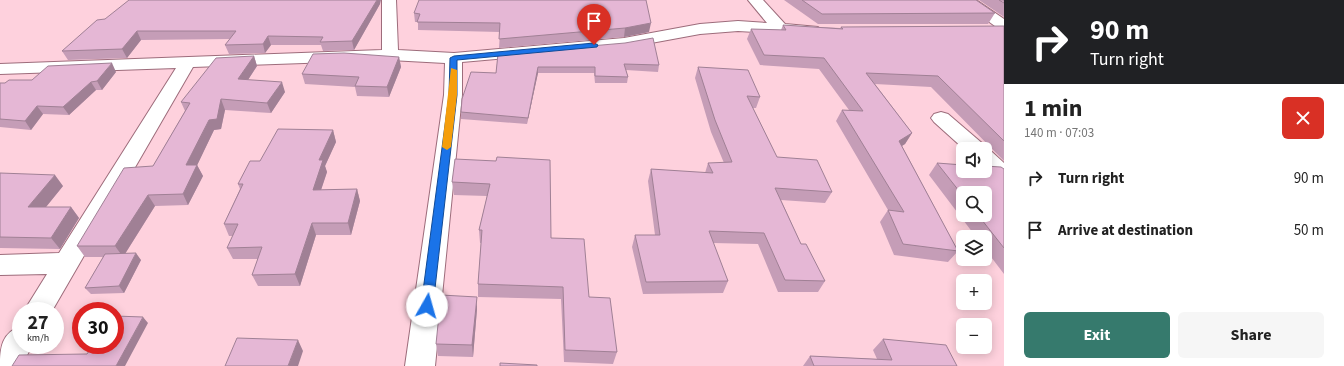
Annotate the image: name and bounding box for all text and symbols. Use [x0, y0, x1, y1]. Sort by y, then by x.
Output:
pin [577, 4, 611, 45]
icon: arrive [583, 10, 605, 32]
text: 90 m [1090, 10, 1149, 50]
icon: right [1024, 16, 1076, 68]
text: Turn right [1090, 47, 1164, 72]
text: 1 min [1024, 91, 1082, 126]
button: close [1282, 97, 1324, 139]
text: 140 m · 07:03 [1024, 124, 1094, 142]
map controls [956, 142, 992, 354]
button: sound [956, 142, 992, 178]
icon: right [1024, 167, 1046, 189]
text: Turn right [1058, 168, 1124, 189]
text: 90 m [1294, 168, 1324, 189]
button: search [956, 186, 992, 222]
icon: arrive [1024, 219, 1046, 241]
text: Arrive at destination [1058, 220, 1193, 241]
text: 50 m [1294, 220, 1324, 241]
button: layers [956, 230, 992, 266]
button: + [956, 274, 992, 310]
position arrow [406, 285, 448, 327]
speed limit sign: 30 [72, 302, 124, 354]
text: 27 [27, 309, 49, 337]
button: Exit [1024, 312, 1170, 358]
button: Share [1178, 312, 1324, 358]
button: − [956, 318, 992, 354]
text: km/h [27, 331, 49, 345]

